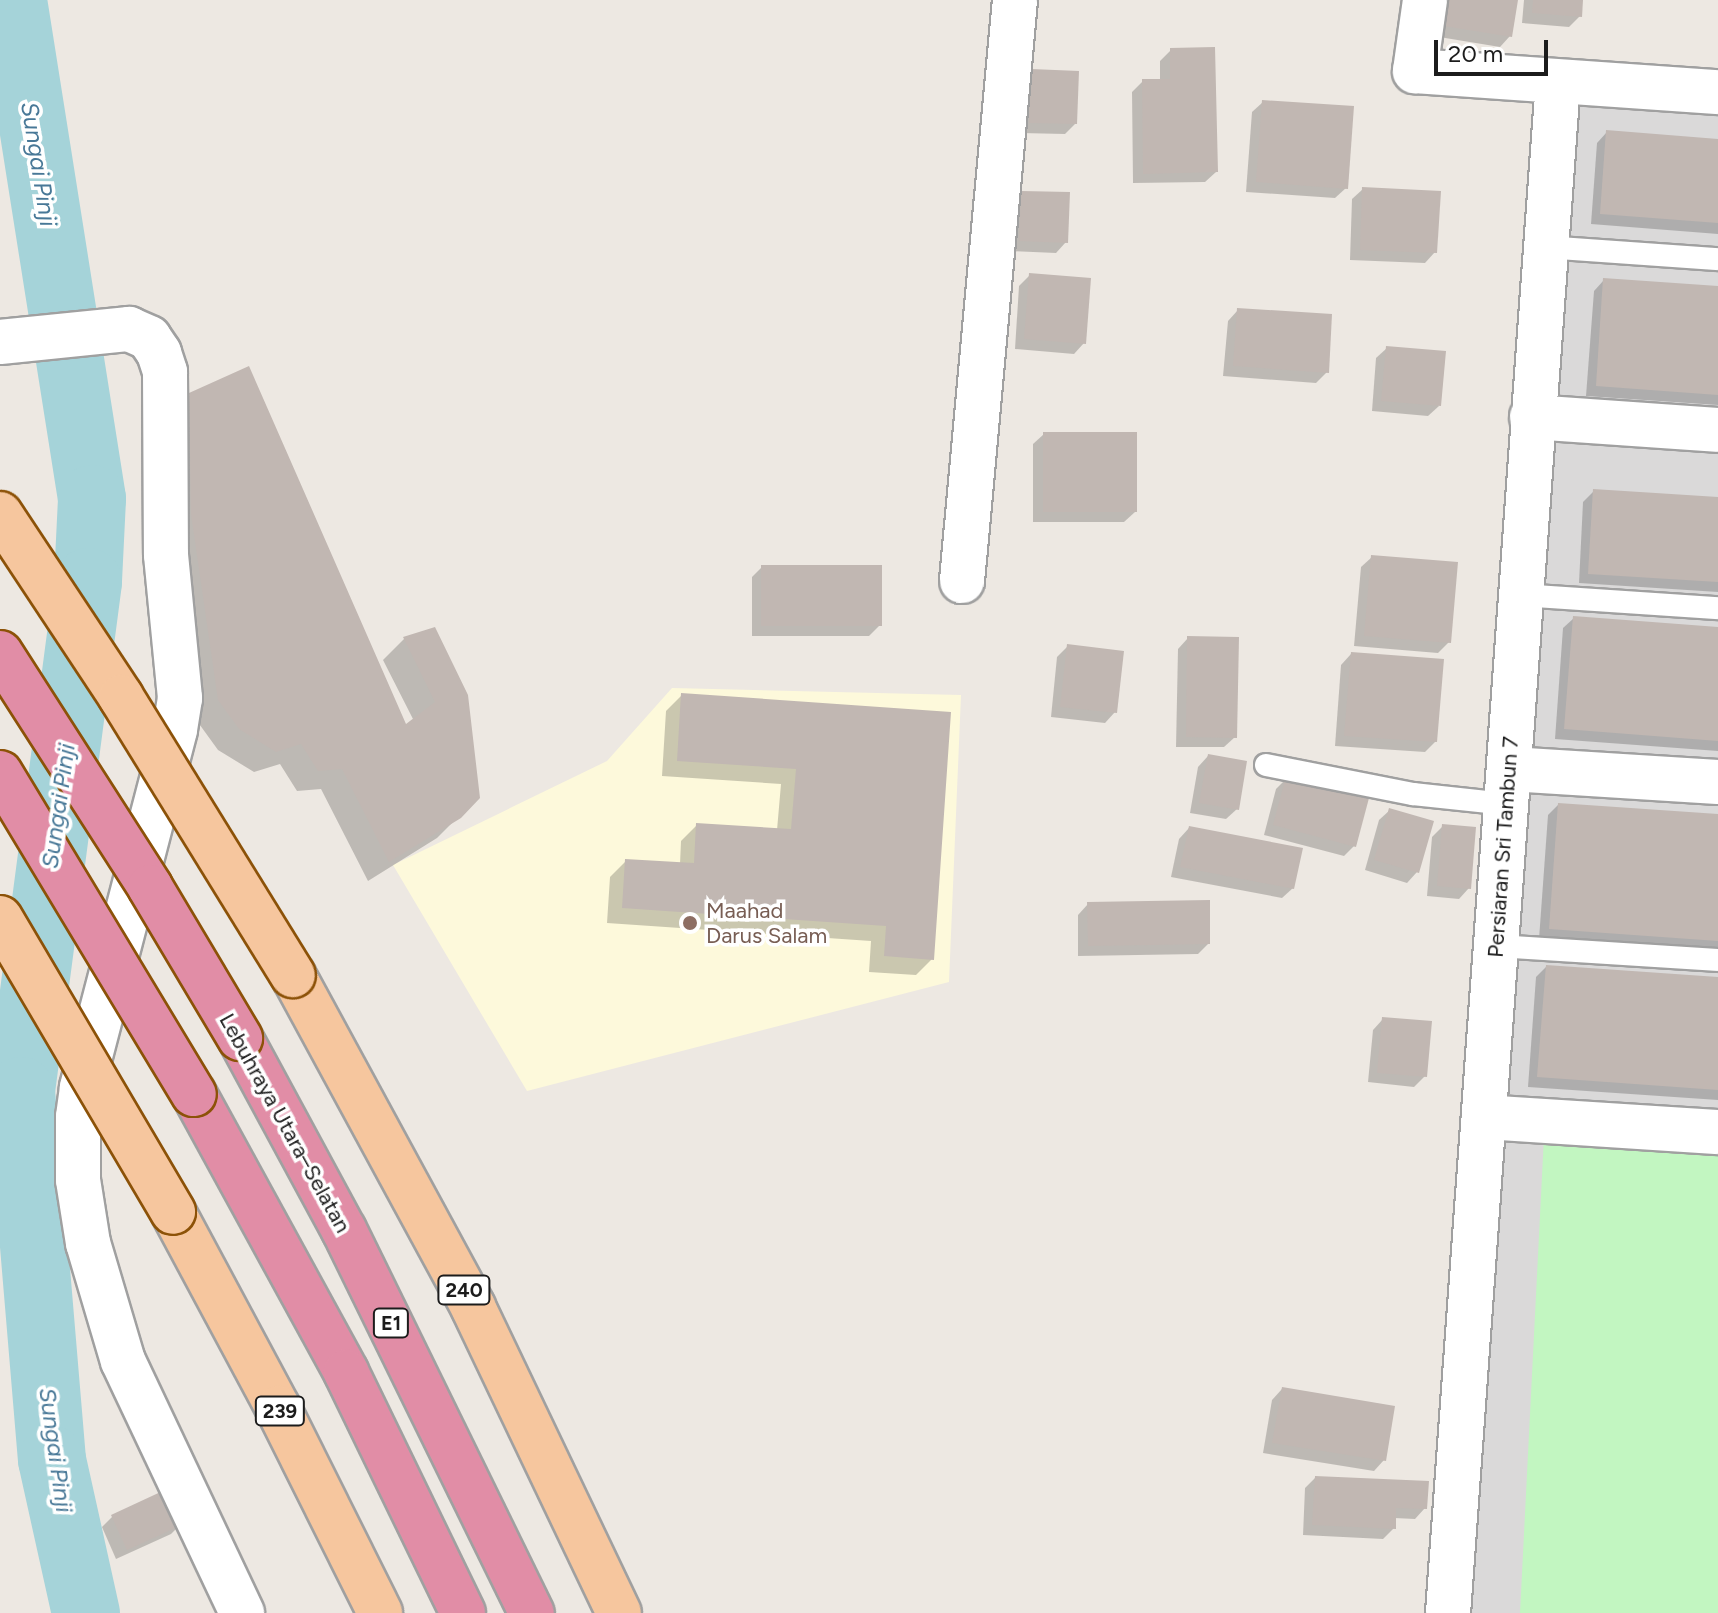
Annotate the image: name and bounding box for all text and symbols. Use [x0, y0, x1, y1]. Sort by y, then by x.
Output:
scale bar [1438, 24, 1552, 74]
text: 20 m [1448, 39, 1503, 68]
water label: Sungai Pinji [15, 100, 63, 228]
street label: Persiaran Sri Tambun 7 [1482, 735, 1524, 959]
water label: Sungai Pinji [35, 742, 81, 870]
place label: Maahad Darus Salam [706, 897, 827, 948]
marker: Maahad Darus Salam [681, 914, 699, 932]
street label: Lebuhraya Utara–Selatan [214, 1009, 356, 1237]
road number: 240 [436, 1274, 492, 1306]
road number: E1 [371, 1307, 411, 1339]
water label: Sungai Pinji [33, 1386, 79, 1514]
road number: 239 [254, 1395, 306, 1427]

